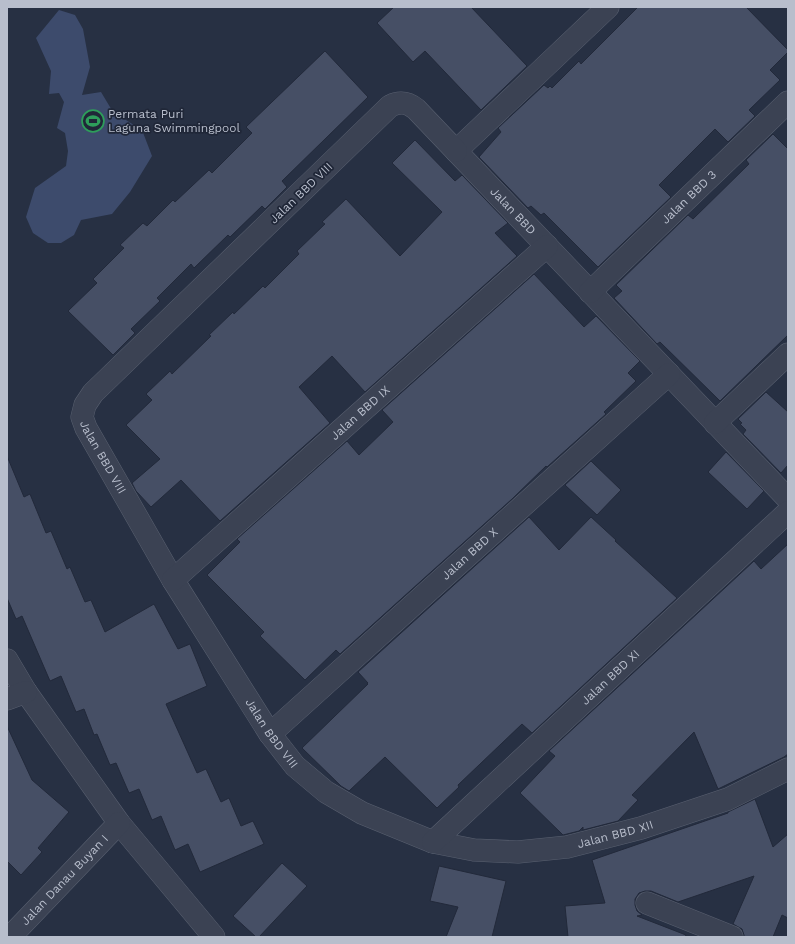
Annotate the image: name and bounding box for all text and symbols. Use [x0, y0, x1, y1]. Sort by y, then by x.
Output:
place label: Permata Puri Laguna Swimmingpool [108, 107, 241, 135]
sports icon: Permata Puri Laguna Swimmingpool [80, 108, 106, 134]
street label: Jalan BBD VIII [267, 160, 335, 226]
street label: Jalan BBD 3 [658, 168, 719, 227]
street label: Jalan BBD [487, 184, 539, 237]
street label: Jalan BBD IX [328, 383, 393, 443]
street label: Jalan BBD VIII [77, 419, 129, 496]
street label: Jalan BBD X [439, 525, 501, 583]
street label: Jalan BBD XI [578, 647, 642, 708]
street label: Jalan BBD VIII [242, 696, 301, 771]
street label: Jalan BBD XII [576, 817, 655, 851]
street label: Jalan Danau Buyan I [18, 832, 111, 928]

